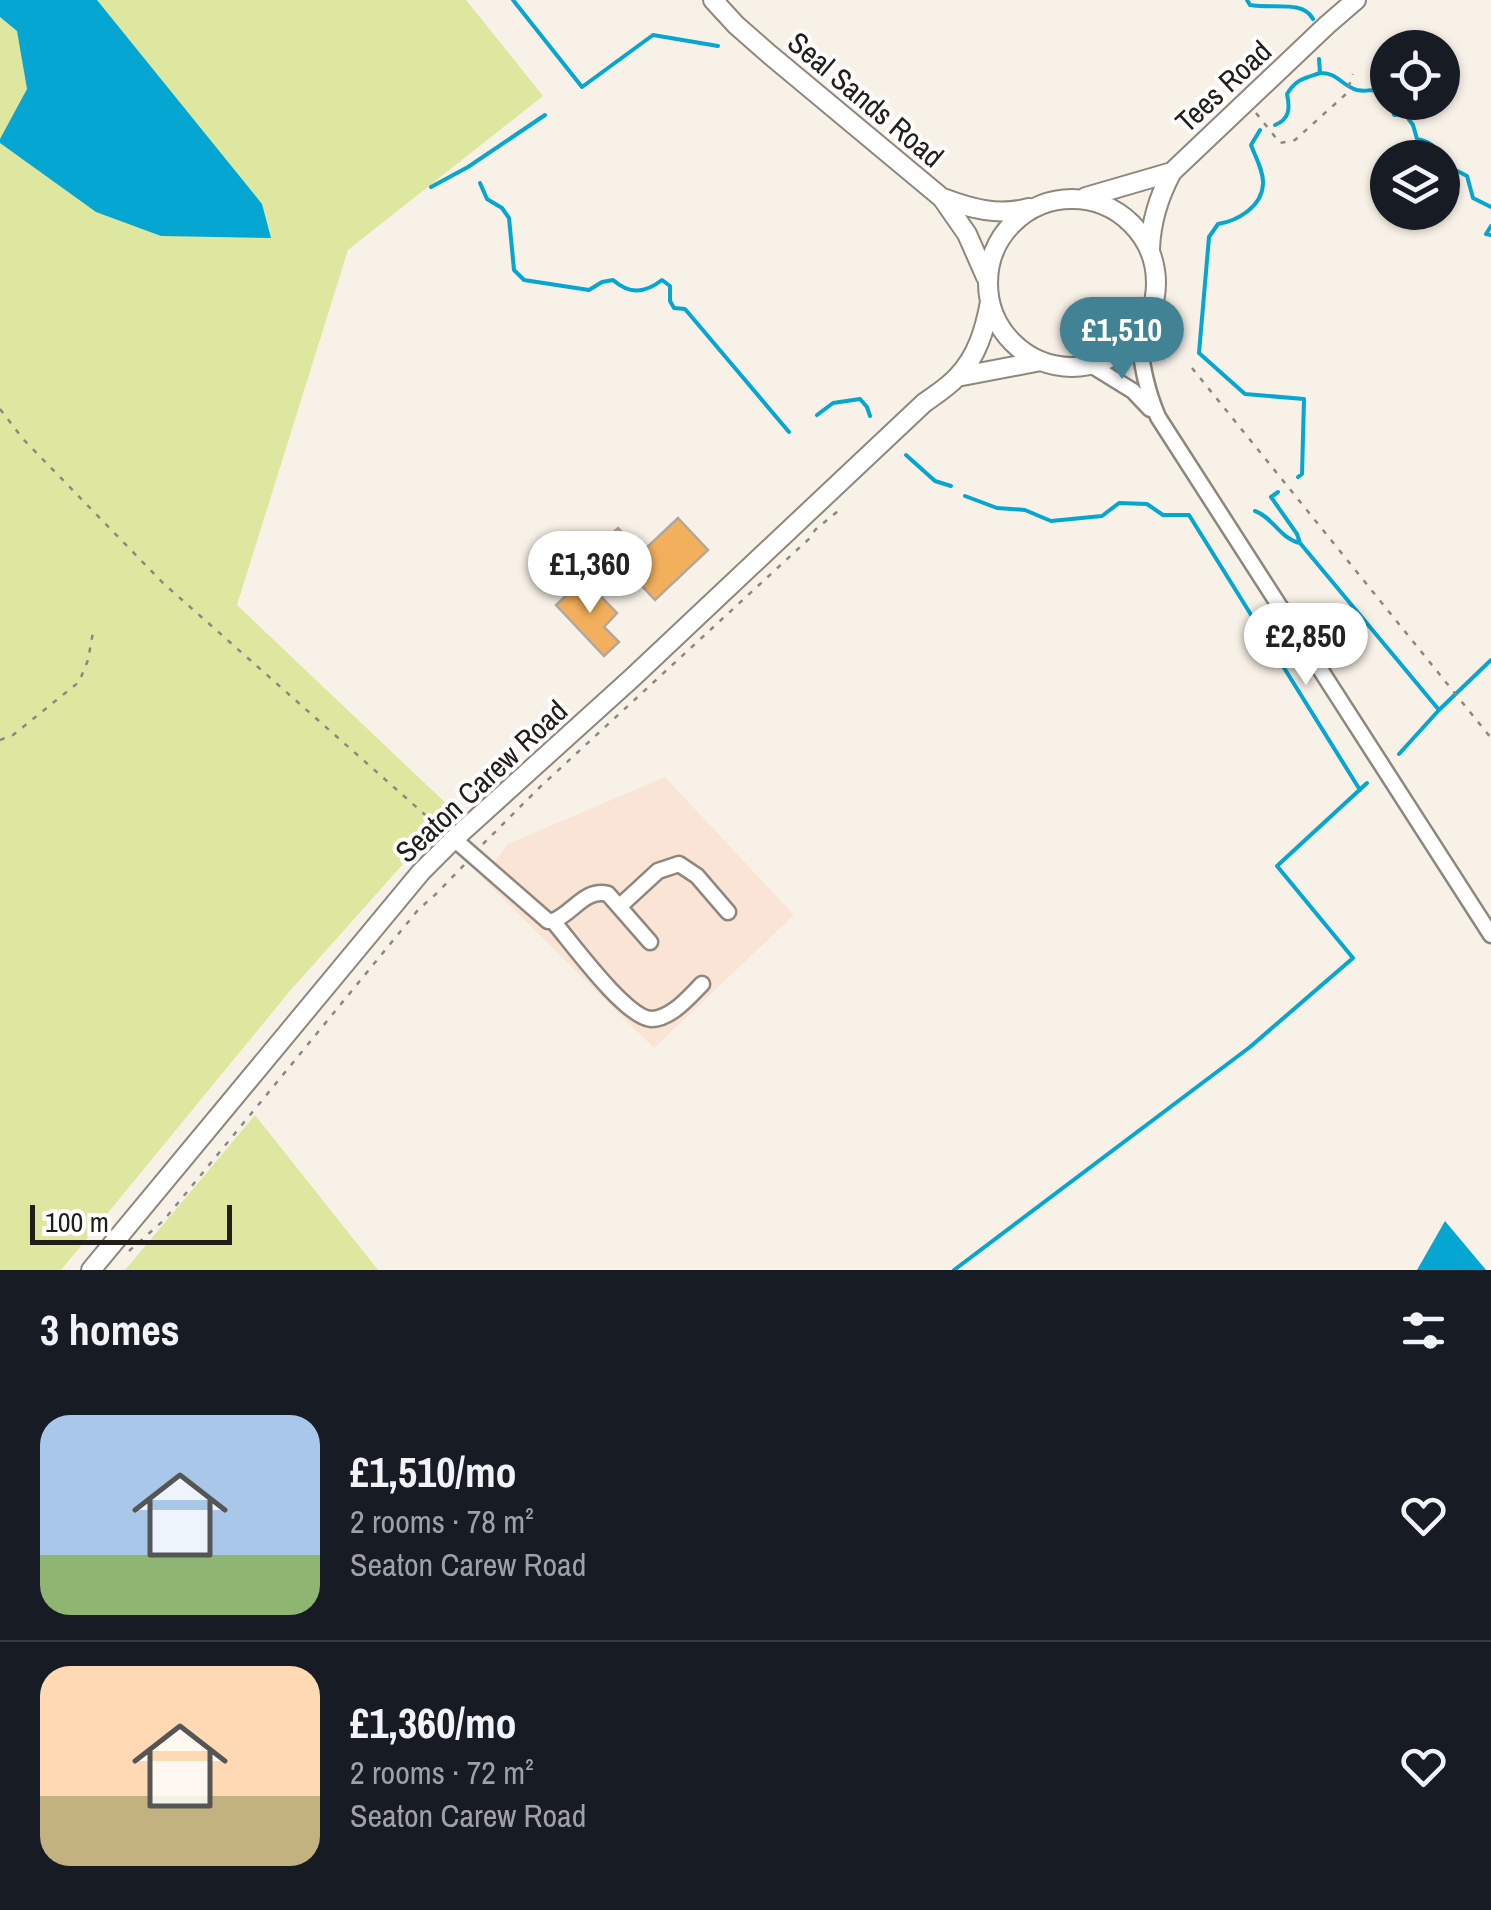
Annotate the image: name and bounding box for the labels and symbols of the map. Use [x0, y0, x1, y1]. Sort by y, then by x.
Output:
street label: Seal Sands Road [780, 22, 952, 176]
street label: Tees Road [1166, 31, 1280, 141]
pin: £1,510 [1041, 297, 1203, 382]
pin: £1,360 [509, 531, 671, 616]
pin: £2,850 [1225, 603, 1387, 688]
street label: Seaton Carew Road [386, 691, 576, 871]
scale bar [30, 1200, 232, 1244]

